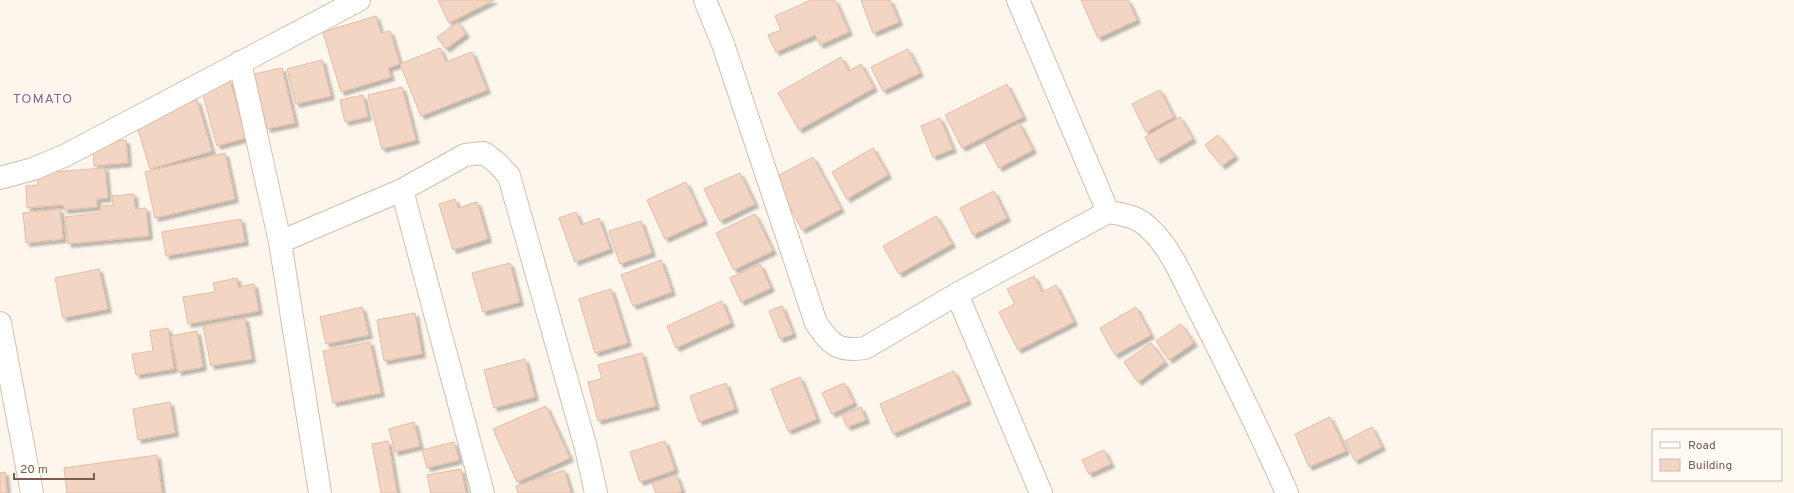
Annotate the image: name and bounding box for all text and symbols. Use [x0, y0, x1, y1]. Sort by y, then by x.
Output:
district label: TOMATO [13, 91, 73, 108]
legend [1652, 429, 1782, 481]
text: Road [1688, 438, 1716, 454]
scale bar [14, 455, 94, 481]
text: Building [1688, 458, 1732, 474]
text: 20 m [20, 462, 48, 478]

